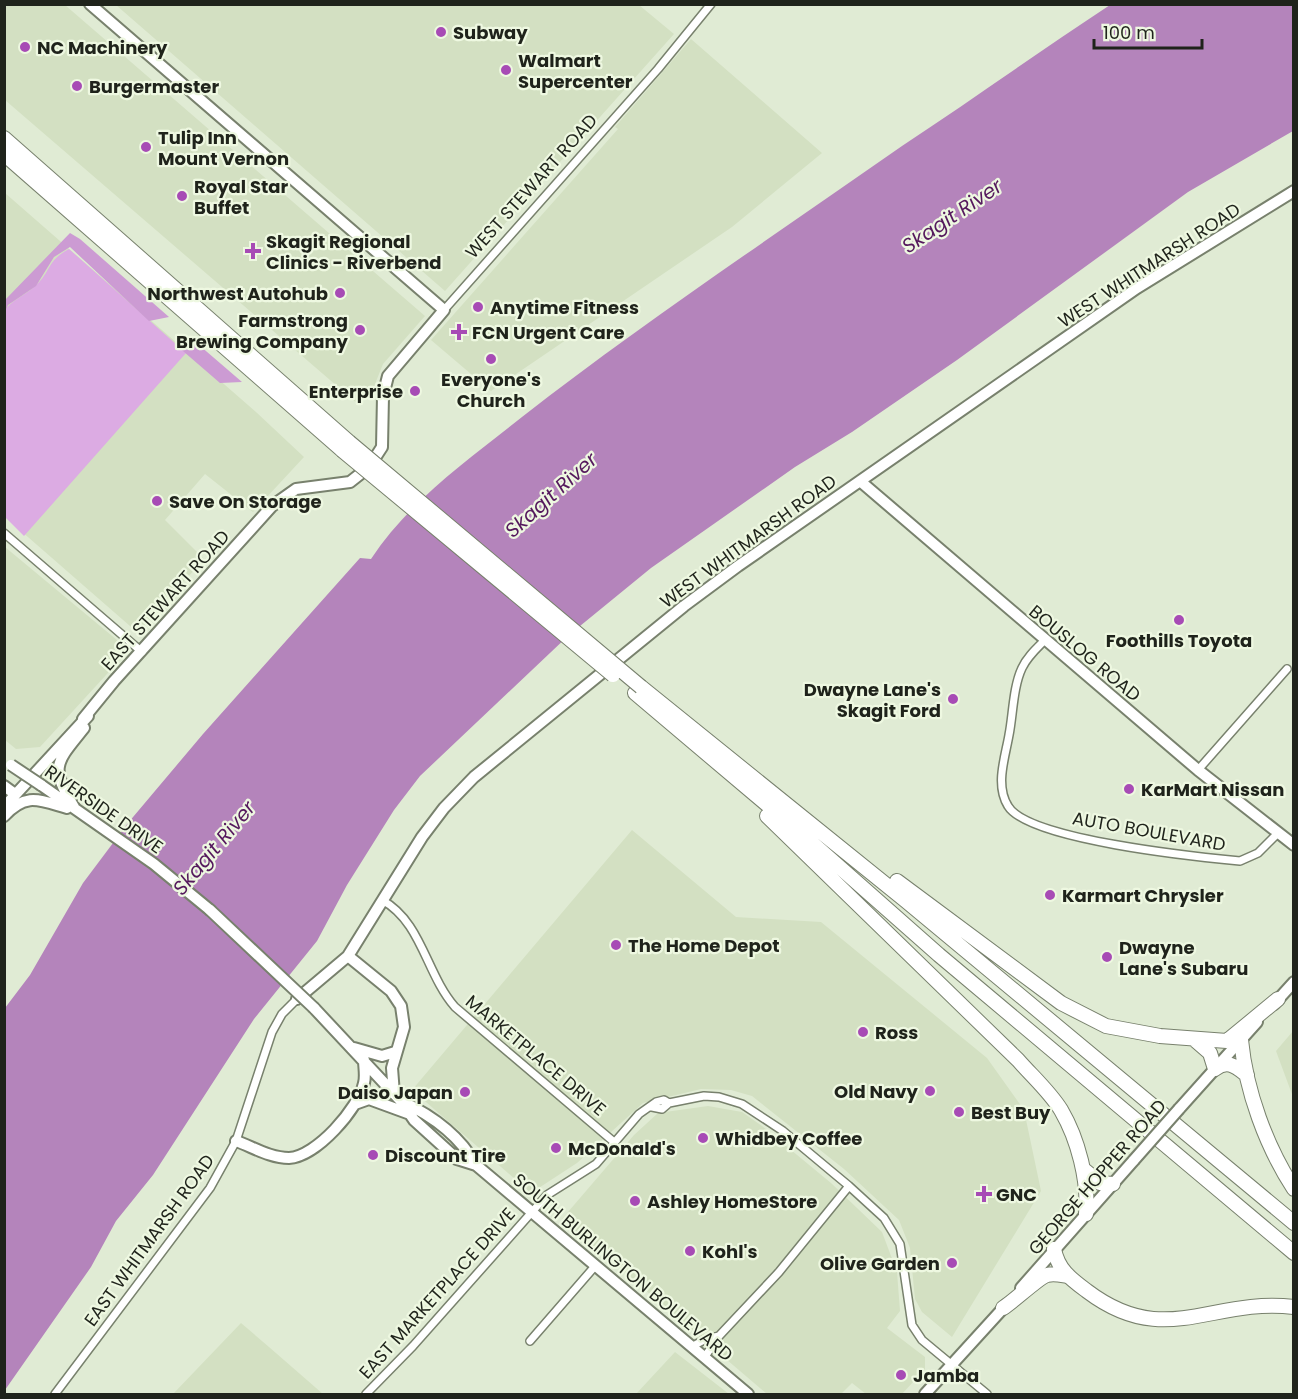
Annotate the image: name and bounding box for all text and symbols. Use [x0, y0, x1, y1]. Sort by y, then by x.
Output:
scale bar [1094, 12, 1202, 50]
place label: Subway [453, 20, 528, 45]
text: 100 m [1103, 20, 1155, 45]
marker: Subway [434, 25, 448, 39]
place label: NC Machinery [37, 35, 168, 60]
marker: NC Machinery [18, 40, 32, 54]
place label: Walmart Supercenter [518, 48, 633, 94]
marker: Walmart Supercenter [499, 63, 513, 77]
place label: Burgermaster [89, 74, 219, 99]
marker: Burgermaster [70, 79, 84, 93]
street label: WEST STEWART ROAD [459, 108, 603, 264]
place label: Tulip Inn Mount Vernon [158, 125, 289, 171]
marker: Tulip Inn Mount Vernon [139, 140, 153, 154]
water label: Skagit River [896, 172, 1008, 260]
place label: Royal Star Buffet [194, 174, 289, 220]
marker: Royal Star Buffet [175, 189, 189, 203]
street label: WEST WHITMARSH ROAD [1053, 197, 1245, 333]
place label: Skagit Regional Clinics - Riverbend [266, 229, 442, 275]
marker: Skagit Regional Clinics - Riverbend [244, 242, 262, 260]
place label: Northwest Autohub [147, 281, 328, 306]
marker: Northwest Autohub [333, 286, 347, 300]
place label: Anytime Fitness [490, 295, 639, 320]
marker: Anytime Fitness [471, 300, 485, 314]
place label: Farmstrong Brewing Company [176, 308, 349, 354]
place label: FCN Urgent Care [472, 320, 625, 345]
marker: Farmstrong Brewing Company [353, 323, 367, 337]
marker: FCN Urgent Care [450, 323, 468, 341]
marker: Everyone's Church [484, 352, 498, 366]
place label: Everyone's Church [441, 367, 541, 413]
place label: Enterprise [309, 379, 403, 404]
marker: Enterprise [408, 384, 422, 398]
water label: Skagit River [499, 446, 604, 544]
street label: WEST WHITMARSH ROAD [655, 468, 841, 614]
place label: Save On Storage [169, 489, 322, 514]
marker: Save On Storage [150, 494, 164, 508]
street label: EAST STEWART ROAD [95, 524, 235, 676]
street label: BOUSLOG ROAD [1024, 599, 1146, 707]
marker: Foothills Toyota [1172, 613, 1186, 627]
place label: Foothills Toyota [1106, 628, 1252, 653]
place label: Dwayne Lane's Skagit Ford [804, 677, 941, 723]
marker: Dwayne Lane's Skagit Ford [946, 692, 960, 706]
street label: RIVERSIDE DRIVE [40, 759, 168, 859]
place label: KarMart Nissan [1141, 777, 1284, 802]
marker: KarMart Nissan [1122, 782, 1136, 796]
water label: Skagit River [166, 794, 262, 901]
street label: AUTO BOULEVARD [1070, 805, 1228, 857]
place label: Karmart Chrysler [1062, 883, 1224, 908]
marker: Karmart Chrysler [1043, 888, 1057, 902]
place label: The Home Depot [628, 933, 779, 958]
place label: Dwayne Lane's Subaru [1119, 935, 1248, 981]
marker: The Home Depot [609, 938, 623, 952]
marker: Dwayne Lane's Subaru [1100, 950, 1114, 964]
street label: MARKETPLACE DRIVE [461, 989, 611, 1121]
place label: Ross [875, 1020, 918, 1045]
marker: Ross [856, 1025, 870, 1039]
place label: Old Navy [834, 1079, 919, 1104]
place label: Daiso Japan [338, 1080, 453, 1105]
marker: Old Navy [923, 1084, 937, 1098]
marker: Daiso Japan [458, 1085, 472, 1099]
street label: GEORGE HOPPER ROAD [1022, 1094, 1172, 1260]
place label: Best Buy [971, 1100, 1051, 1125]
marker: Best Buy [952, 1105, 966, 1119]
place label: Whidbey Coffee [715, 1126, 862, 1151]
marker: Whidbey Coffee [696, 1131, 710, 1145]
place label: McDonald's [568, 1136, 676, 1161]
marker: McDonald's [549, 1141, 563, 1155]
place label: Discount Tire [385, 1143, 506, 1168]
marker: Discount Tire [366, 1148, 380, 1162]
street label: EAST WHITMARSH ROAD [78, 1149, 220, 1331]
street label: SOUTH BURLINGTON BOULEVARD [508, 1167, 738, 1367]
place label: GNC [996, 1182, 1037, 1207]
marker: GNC [977, 1187, 991, 1201]
place label: Ashley HomeStore [647, 1189, 817, 1214]
marker: Ashley HomeStore [628, 1194, 642, 1208]
street label: EAST MARKETPLACE DRIVE [353, 1202, 521, 1384]
place label: Kohl's [702, 1239, 757, 1264]
marker: Kohl's [683, 1244, 697, 1258]
place label: Olive Garden [820, 1251, 940, 1276]
marker: Olive Garden [945, 1256, 959, 1270]
place label: Jamba [913, 1363, 979, 1388]
marker: Jamba [894, 1368, 908, 1382]

